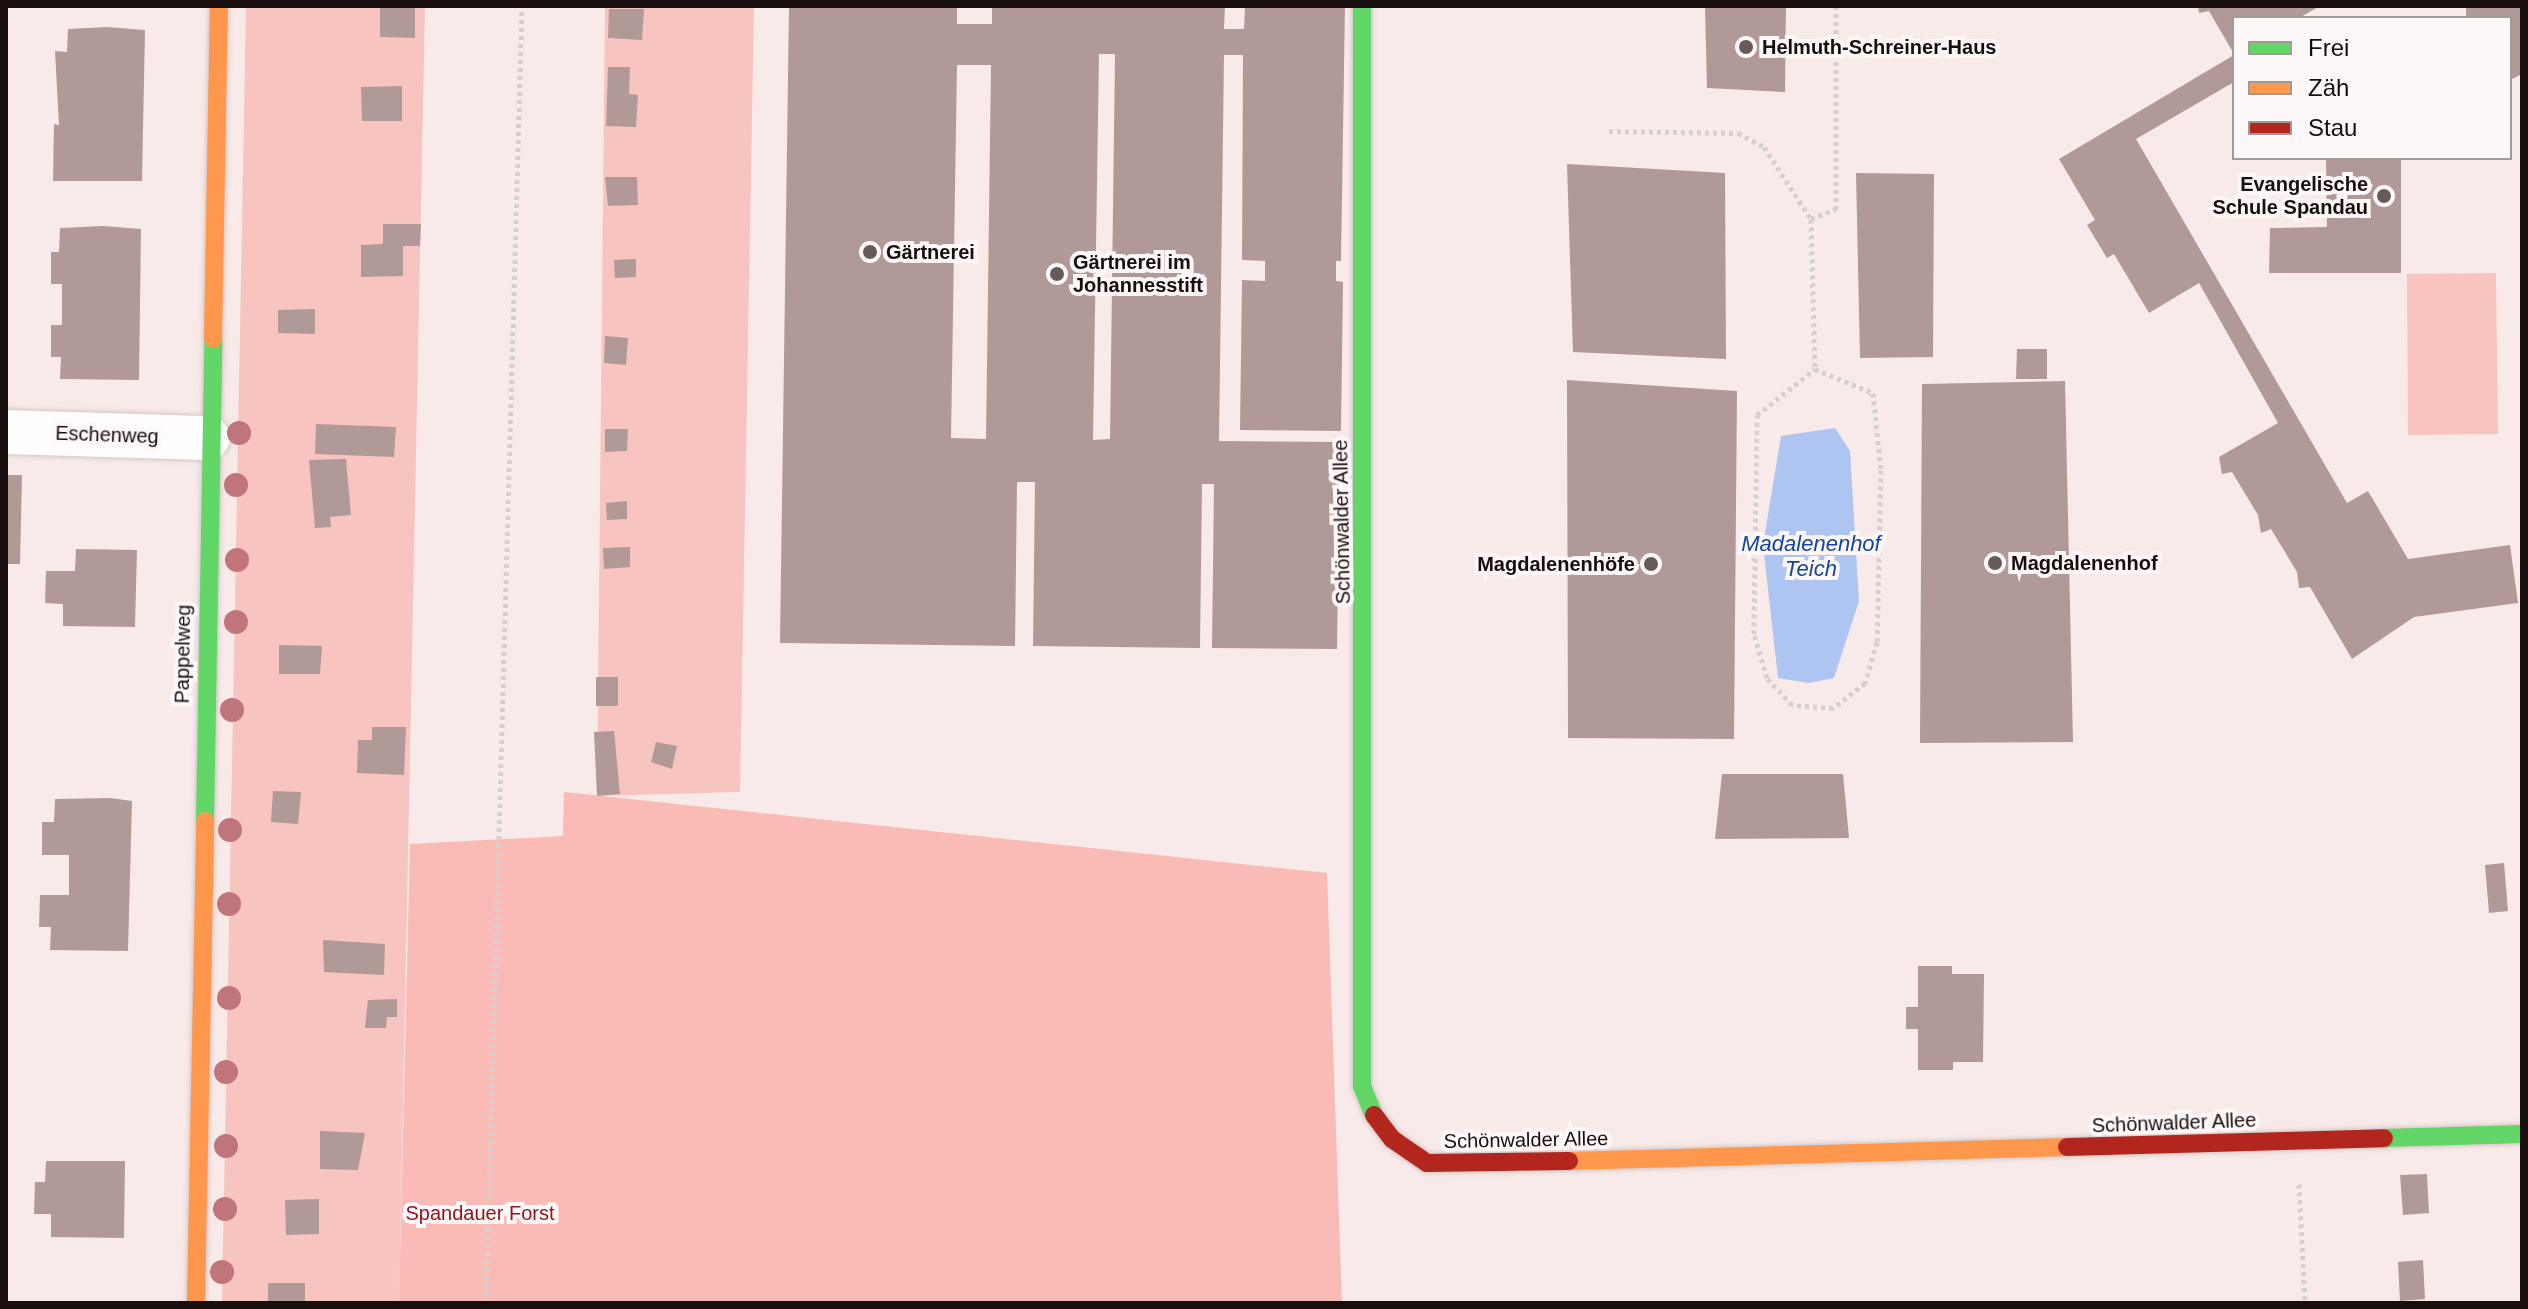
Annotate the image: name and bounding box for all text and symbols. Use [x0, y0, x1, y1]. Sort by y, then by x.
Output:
legend [2232, 16, 2512, 160]
text: Frei [2308, 34, 2349, 61]
place label: Helmuth-Schreiner-Haus [1762, 35, 1996, 59]
marker: Helmuth-Schreiner-Haus [1737, 38, 1755, 56]
text: Zäh [2308, 74, 2349, 101]
text: Stau [2308, 114, 2357, 141]
place label: Evangelische Schule Spandau [2212, 172, 2368, 219]
marker: Evangelische Schule Spandau [2375, 187, 2393, 205]
place label: Gärtnerei [886, 240, 975, 264]
marker: Gärtnerei [861, 243, 879, 261]
place label: Gärtnerei im Johannesstift [1073, 250, 1203, 297]
marker: Gärtnerei im Johannesstift [1048, 265, 1066, 283]
street label: Eschenweg [55, 421, 159, 449]
street label: Schönwalder Allee [1329, 439, 1355, 605]
water label: Madalenenhof Teich [1741, 530, 1881, 582]
place label: Magdalenenhof [2011, 551, 2158, 575]
place label: Magdalenenhöfe [1477, 552, 1635, 576]
marker: Magdalenenhof [1986, 554, 2004, 572]
marker: Magdalenenhöfe [1642, 555, 1660, 573]
street label: Pappelweg [170, 604, 196, 704]
street label: Schönwalder Allee [2091, 1108, 2257, 1138]
street label: Schönwalder Allee [1443, 1127, 1609, 1153]
park label: Spandauer Forst [406, 1201, 554, 1225]

